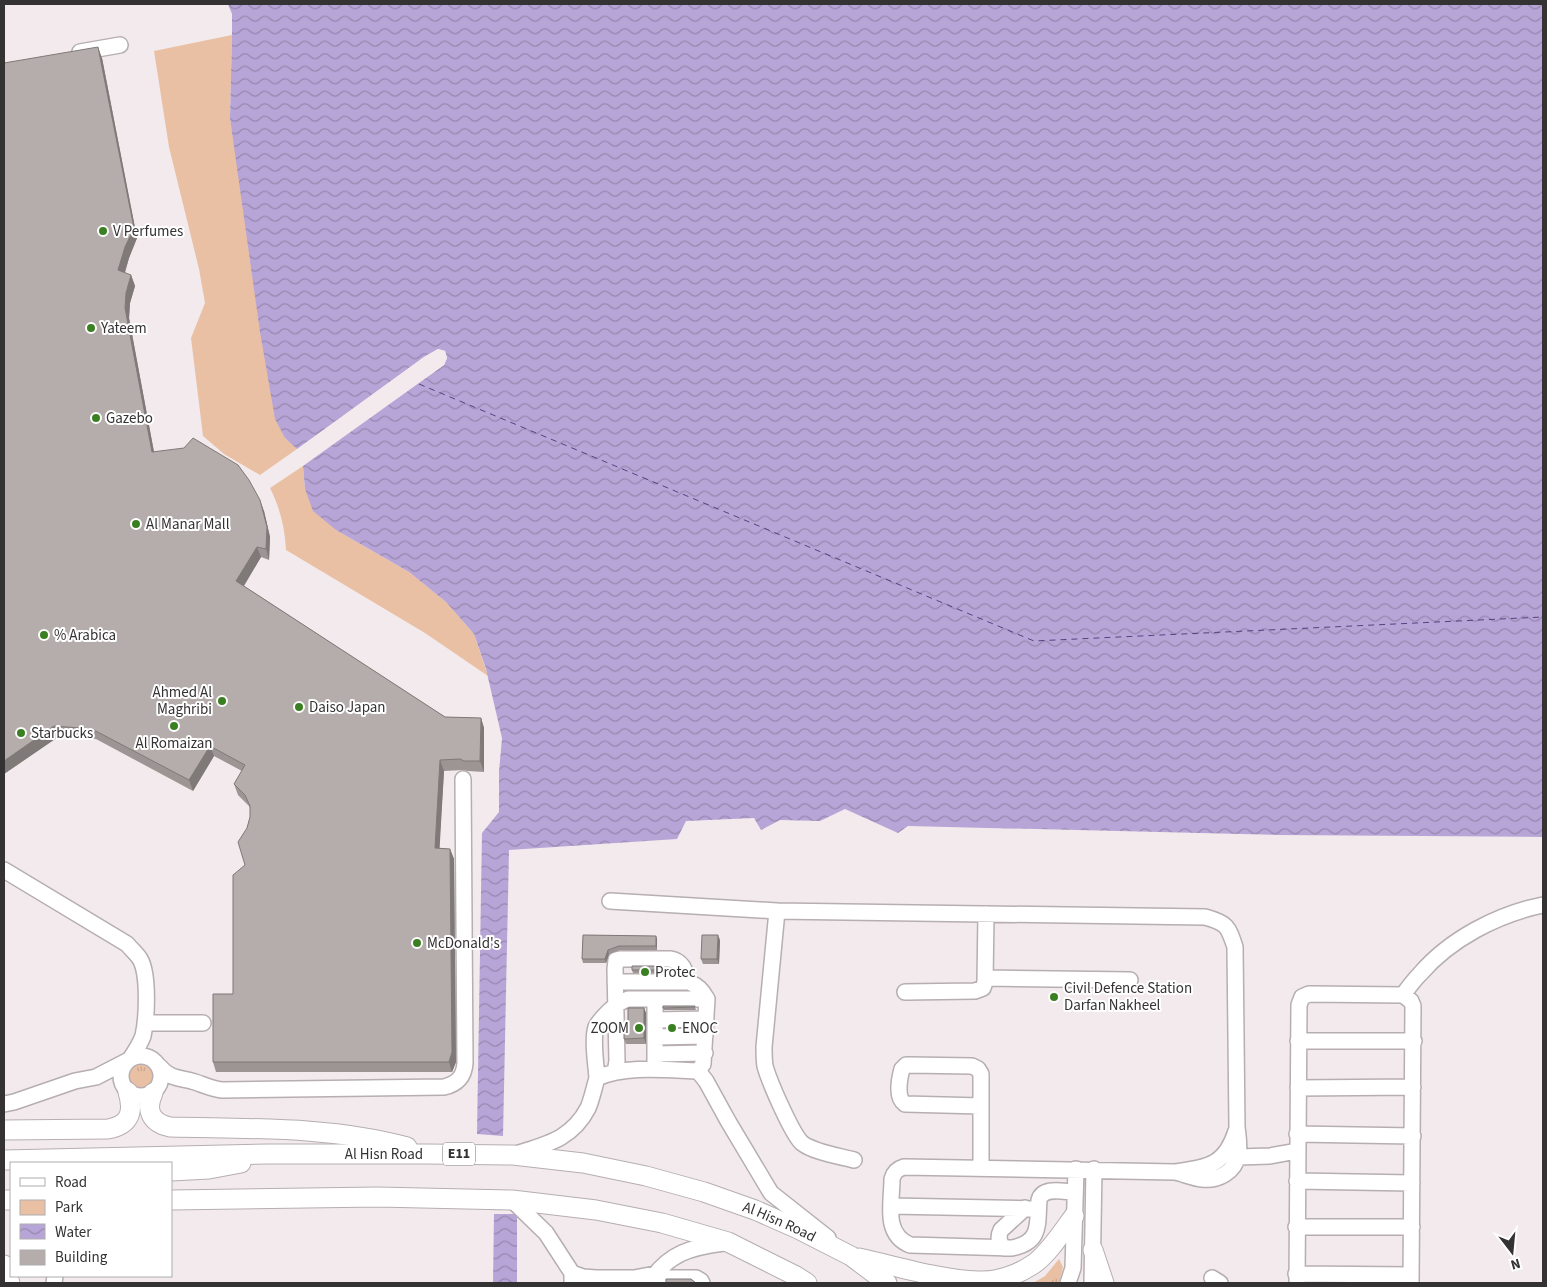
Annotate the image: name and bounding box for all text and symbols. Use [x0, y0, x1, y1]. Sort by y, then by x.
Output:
place label: V Perfumes [113, 221, 183, 242]
marker: V Perfumes [97, 225, 109, 237]
place label: Yateem [100, 318, 147, 339]
marker: Yateem [85, 322, 97, 334]
place label: Gazebo [106, 408, 153, 429]
marker: Gazebo [90, 412, 102, 424]
place label: Al Manar Mall [146, 514, 230, 535]
marker: Al Manar Mall [130, 518, 142, 530]
place label: % Arabica [54, 625, 116, 646]
marker: % Arabica [38, 629, 50, 641]
place label: Ahmed Al Maghribi [153, 682, 212, 720]
marker: Ahmed Al Maghribi [216, 695, 228, 707]
place label: Daiso Japan [309, 697, 386, 718]
marker: Daiso Japan [293, 701, 305, 713]
marker: Al Romaizan [168, 720, 180, 732]
place label: Starbucks [31, 723, 93, 744]
marker: Starbucks [15, 727, 27, 739]
place label: Al Romaizan [136, 733, 212, 754]
place label: McDonald's [427, 933, 500, 954]
marker: McDonald's [411, 937, 423, 949]
place label: Protec [655, 962, 696, 983]
marker: Protec [639, 966, 651, 978]
place label: Civil Defence Station Darfan Nakheel [1064, 978, 1192, 1016]
marker: Civil Defence Station Darfan Nakheel [1048, 991, 1060, 1003]
place label: ZOOM [590, 1018, 629, 1039]
place label: ENOC [682, 1018, 719, 1039]
marker: ZOOM [633, 1022, 645, 1034]
marker: ENOC [666, 1022, 678, 1034]
road number: E11 [443, 1142, 475, 1166]
street label: Al Hisn Road [345, 1144, 423, 1165]
legend [10, 1162, 172, 1277]
text: Road [55, 1172, 87, 1193]
street label: Al Hisn Road [740, 1196, 820, 1247]
text: Park [55, 1197, 84, 1218]
text: Water [55, 1222, 92, 1243]
north arrow [1487, 1227, 1537, 1277]
text: Building [55, 1247, 108, 1268]
text: N [1508, 1253, 1523, 1274]

